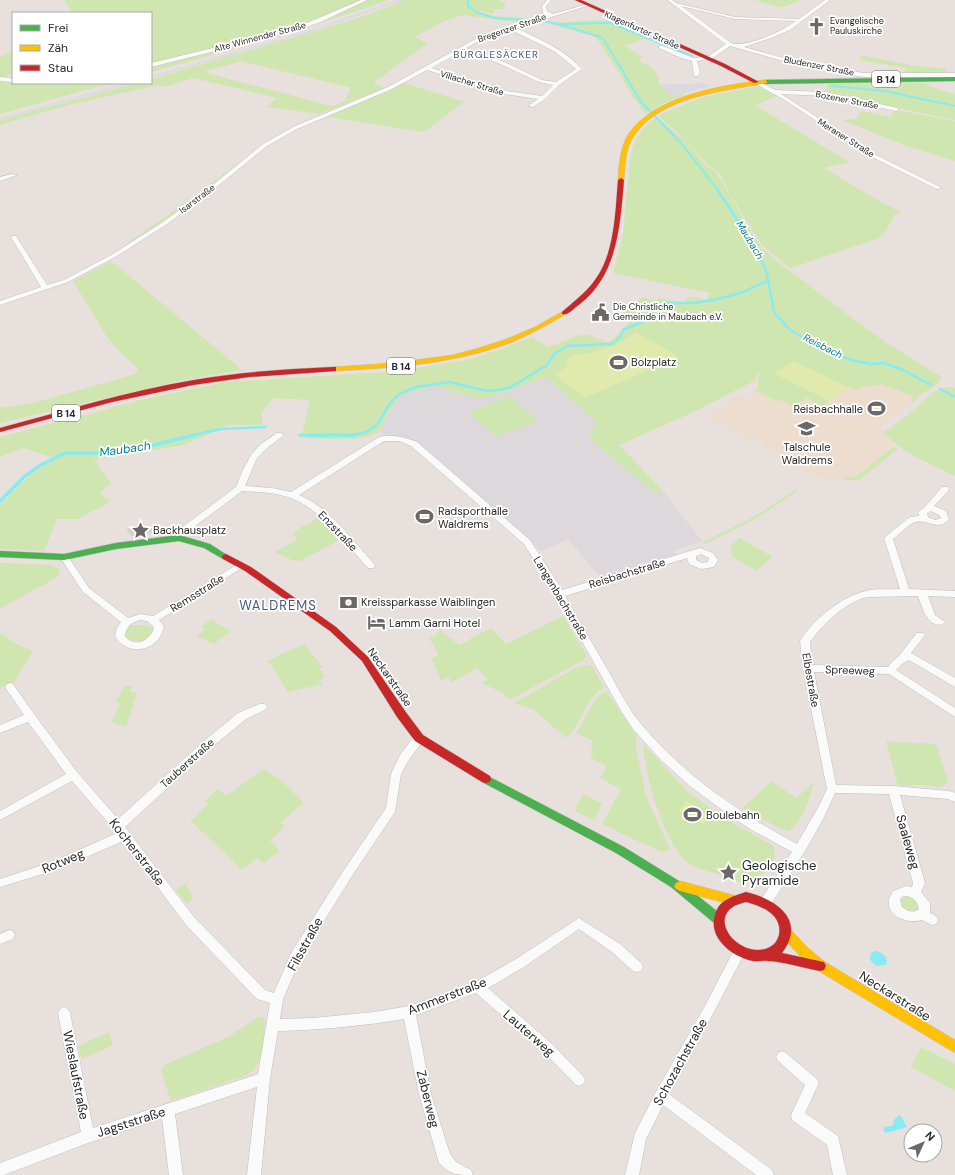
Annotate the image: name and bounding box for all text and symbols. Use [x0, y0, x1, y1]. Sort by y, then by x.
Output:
street label: Klagenfurter Straße [603, 8, 681, 52]
street label: Bregenzer Straße [476, 11, 548, 45]
legend [12, 12, 152, 84]
place label: Evangelische Pauluskirche [830, 15, 884, 37]
church icon: Evangelische Pauluskirche [807, 16, 827, 36]
street label: Alte Winnender Straße [213, 19, 307, 55]
text: Frei [48, 20, 68, 36]
text: Zäh [48, 40, 68, 56]
district label: BÜRGLESÄCKER [453, 48, 539, 61]
street label: Bludenzer Straße [783, 53, 855, 79]
text: Stau [48, 60, 73, 76]
street label: Villacher Straße [439, 68, 505, 98]
road number: B 14 [872, 71, 900, 87]
street label: Bozener Straße [814, 88, 880, 112]
street label: Meraner Straße [815, 116, 877, 160]
street label: Isarstraße [177, 182, 217, 216]
water label: Maubach [733, 218, 767, 262]
place label: Die Christliche Gemeinde in Maubach e.V. [613, 301, 723, 323]
public building icon: Die Christliche Gemeinde in Maubach e.V. [590, 302, 610, 322]
water label: Reisbach [801, 331, 845, 361]
sports icon: Bolzplatz [608, 352, 628, 372]
place label: Bolzplatz [631, 355, 676, 369]
road number: B 14 [387, 358, 415, 374]
sports icon: Reisbachhalle [866, 399, 886, 419]
place label: Reisbachhalle [793, 402, 863, 416]
road number: B 14 [52, 405, 80, 421]
school or university icon: Talschule Waldrems [797, 419, 817, 439]
water label: Maubach [98, 437, 152, 461]
place label: Talschule Waldrems [782, 440, 832, 467]
place label: Radsporthalle Waldrems [438, 504, 508, 531]
sports icon: Radsporthalle Waldrems [415, 507, 435, 527]
street label: Enzstraße [315, 508, 361, 554]
place icon: Backhausplatz [130, 520, 150, 540]
place label: Backhausplatz [153, 523, 226, 537]
street label: Langenbachstraße [531, 554, 591, 642]
street label: Reisbachstraße [587, 555, 667, 591]
street label: Remsstraße [168, 571, 226, 615]
bank icon: Kreissparkasse Waiblingen [338, 592, 358, 612]
place label: Kreissparkasse Waiblingen [361, 595, 495, 609]
district label: WALDREMS [239, 597, 317, 614]
hotel icon: Lamm Garni Hotel [366, 613, 386, 633]
place label: Lamm Garni Hotel [389, 616, 480, 630]
street label: Neckarstraße [365, 645, 415, 709]
street label: Elbestraße [799, 652, 823, 708]
street label: Spreeweg [825, 662, 875, 678]
street label: Tauberstraße [157, 735, 217, 791]
sports icon: Boulebahn [683, 805, 703, 825]
place label: Boulebahn [706, 808, 760, 822]
street label: Saaleweg [892, 813, 924, 871]
street label: Kocherstraße [105, 815, 169, 889]
street label: Rotweg [39, 845, 87, 877]
place label: Geologische Pyramide [742, 857, 816, 889]
place icon: Geologische Pyramide [719, 862, 739, 882]
street label: Filsstraße [283, 914, 327, 974]
street label: Neckarstraße [856, 967, 934, 1025]
street label: Ammerstraße [405, 973, 489, 1019]
street label: Lauterweg [500, 1006, 558, 1060]
street label: Schozachstraße [649, 1015, 711, 1109]
street label: Wieslaufstraße [59, 1029, 93, 1121]
street label: Zaberweg [413, 1068, 443, 1130]
street label: Jagststraße [95, 1103, 167, 1141]
north arrow [903, 1123, 943, 1163]
text: N [922, 1128, 938, 1144]

